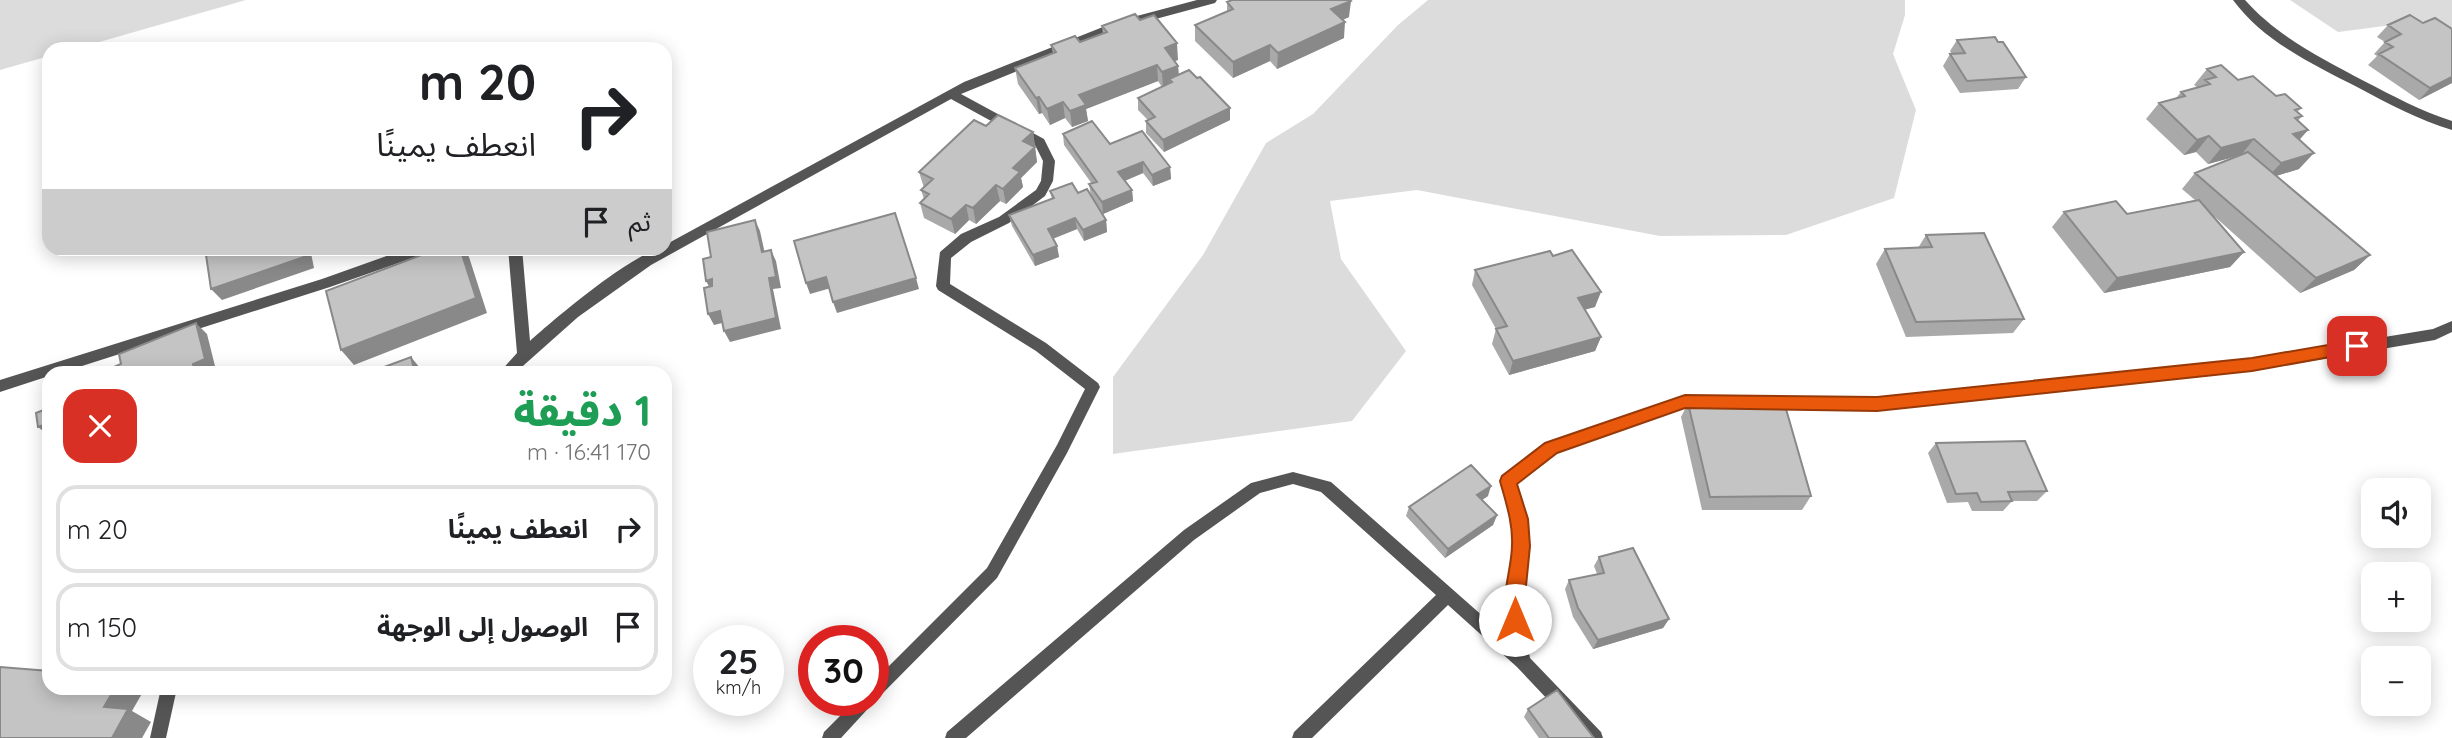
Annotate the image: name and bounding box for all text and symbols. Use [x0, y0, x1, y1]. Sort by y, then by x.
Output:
text: 20 m [419, 51, 536, 112]
icon: right [560, 70, 651, 161]
text: انعطف يمينًا [376, 124, 536, 164]
icon: arrive [577, 203, 615, 241]
text: ثم [629, 205, 651, 238]
pin [2327, 316, 2387, 376]
icon: arrive [2338, 327, 2376, 365]
text: 1 دقيقة [513, 384, 651, 437]
button: close [63, 389, 137, 463]
text: 170 m · 16:41 [527, 437, 651, 466]
map controls [2361, 478, 2431, 716]
button: sound [2361, 478, 2431, 548]
icon: right [609, 510, 647, 548]
text: انعطف يمينًا [448, 512, 588, 545]
text: 20 m [67, 513, 128, 546]
button: + [2361, 562, 2431, 632]
position arrow [1478, 583, 1552, 657]
icon: arrive [609, 608, 647, 646]
text: الوصول إلى الوجهة [377, 610, 588, 643]
text: 150 m [67, 611, 137, 644]
speed limit sign: 30 [798, 625, 889, 716]
text: 25 [718, 639, 759, 683]
button: − [2361, 646, 2431, 716]
text: km/h [716, 676, 761, 699]

